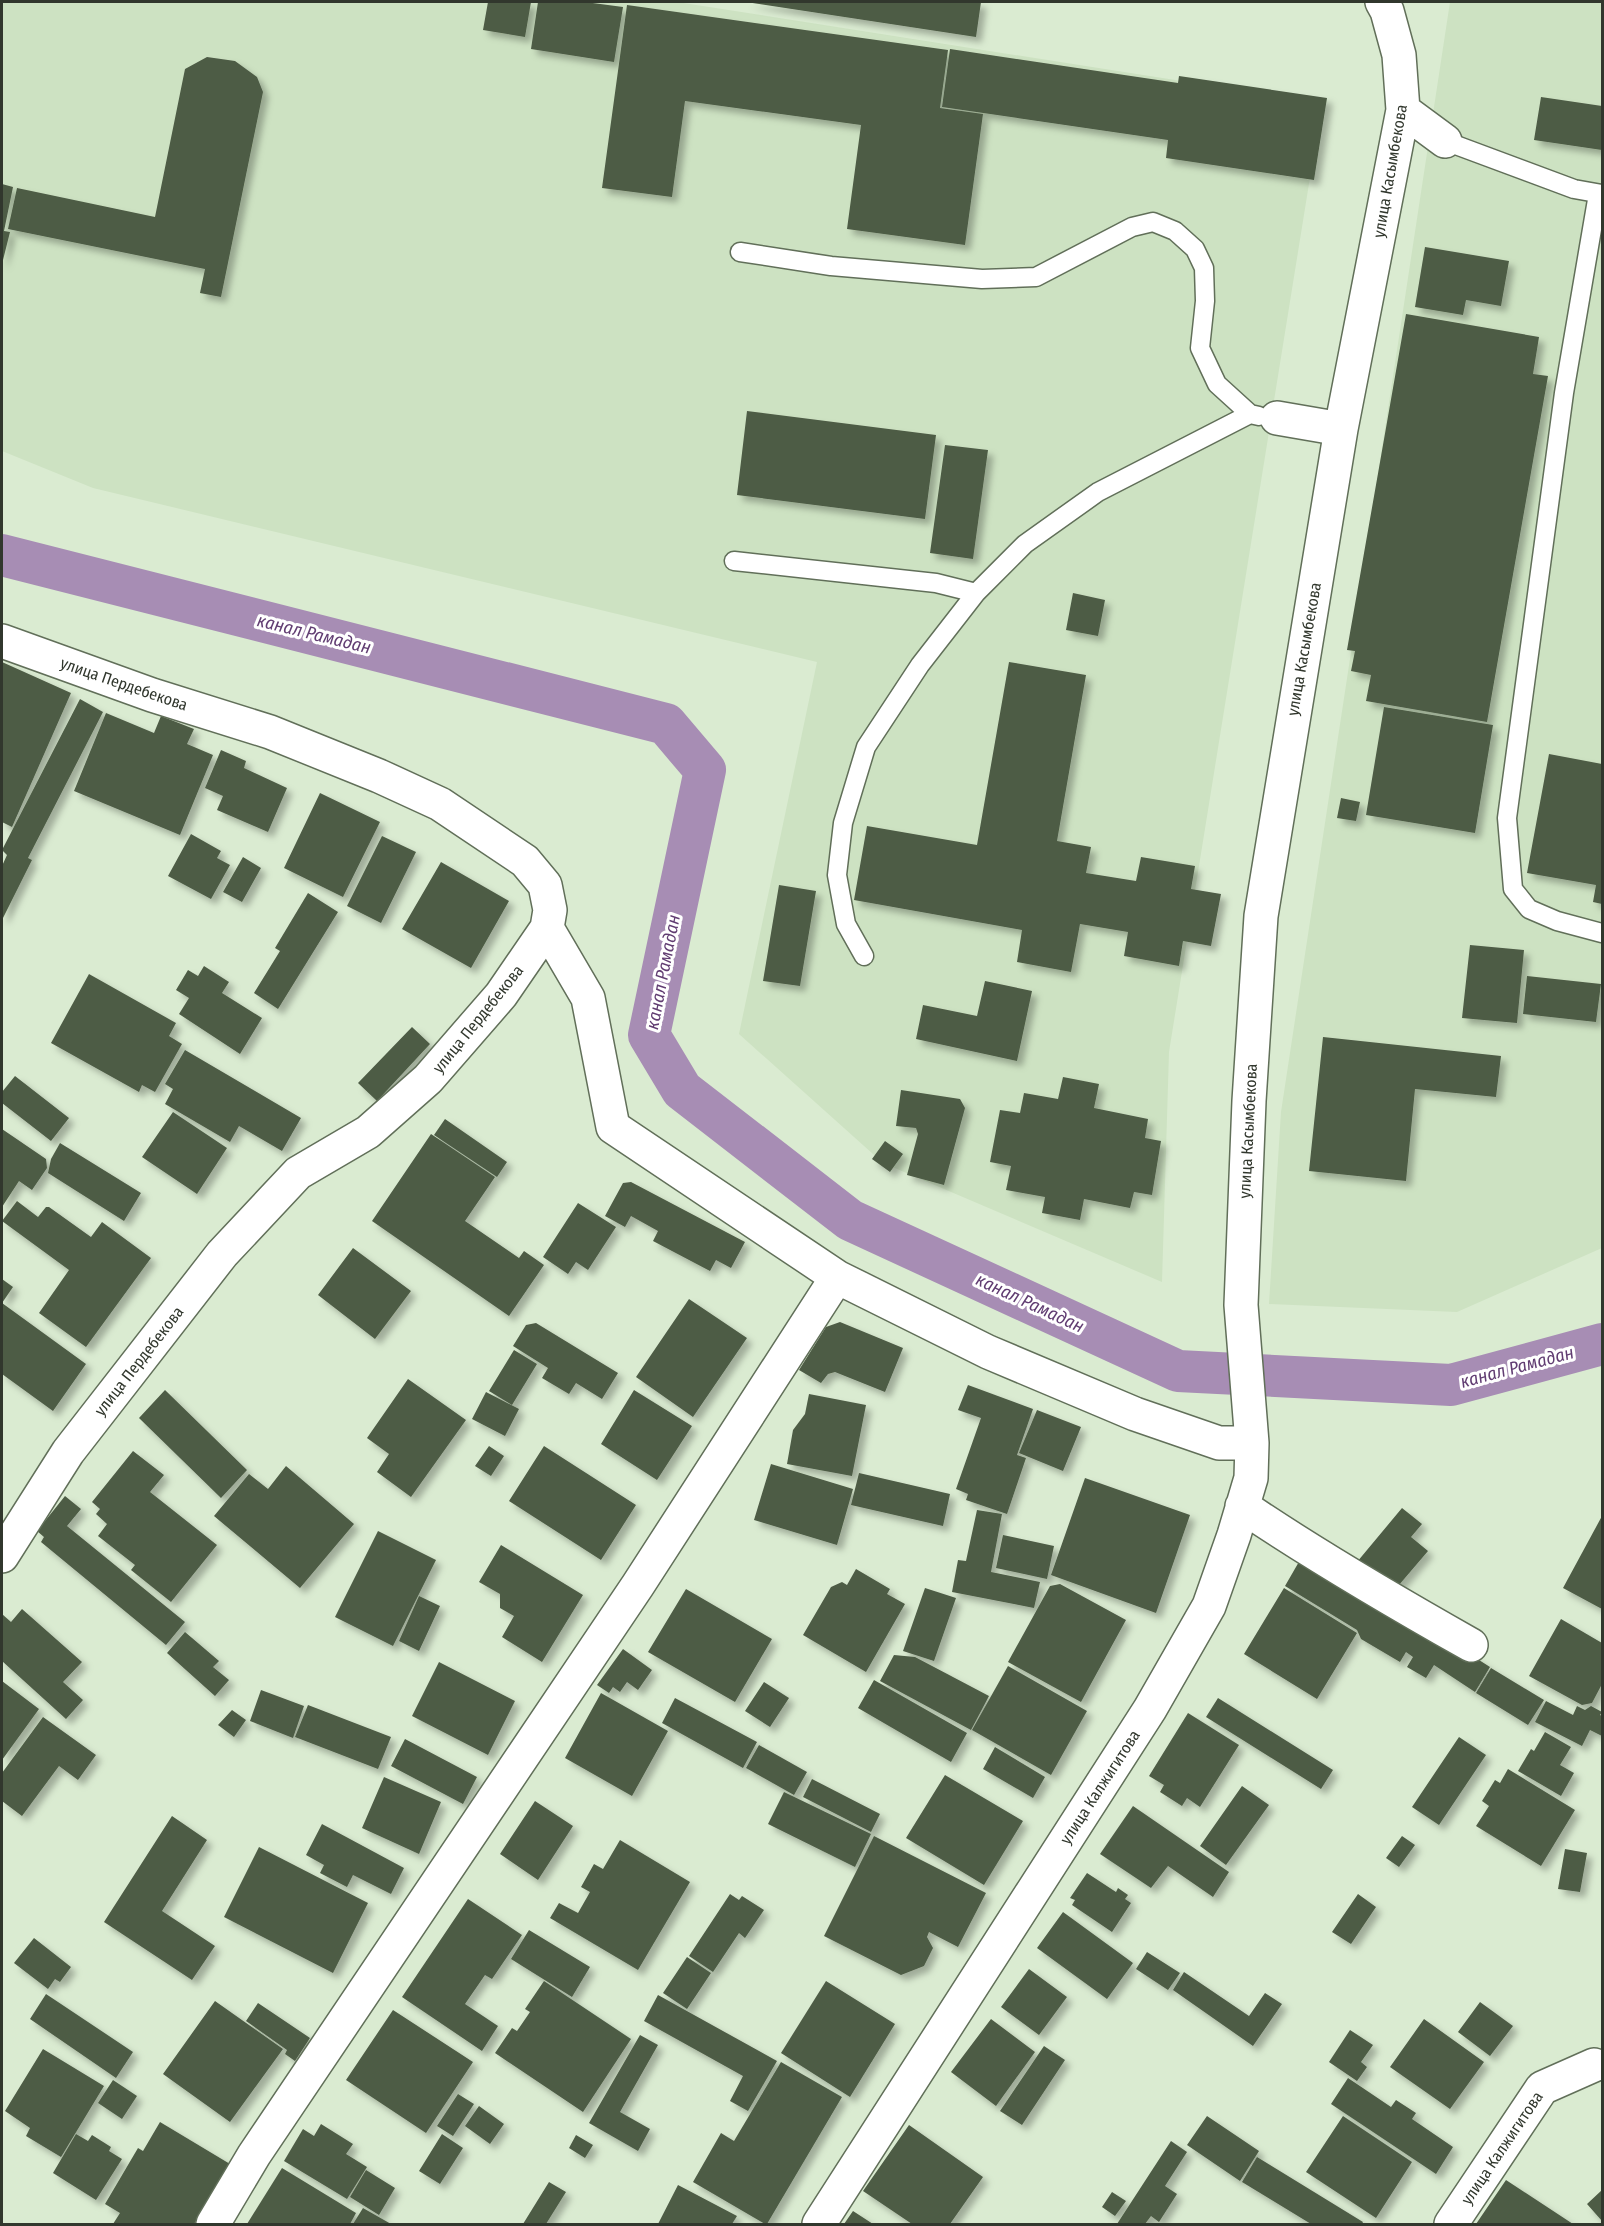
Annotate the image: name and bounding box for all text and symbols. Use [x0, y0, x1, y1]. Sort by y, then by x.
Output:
street label: улица Касымбекова [1369, 103, 1411, 239]
street label: улица Касымбекова [1283, 581, 1325, 717]
water label: канал Рамадан [255, 609, 373, 659]
street label: улица Пердебекова [58, 653, 190, 715]
water label: канал Рамадан [641, 913, 685, 1031]
street label: улица Пердебекова [429, 961, 527, 1077]
street label: улица Касымбекова [1235, 1063, 1261, 1199]
water label: канал Рамадан [973, 1268, 1087, 1338]
street label: улица Пердебекова [90, 1302, 188, 1419]
water label: канал Рамадан [1458, 1341, 1576, 1393]
street label: улица Калжигитова [1056, 1726, 1144, 1848]
street label: улица Калжигитова [1457, 2088, 1547, 2208]

